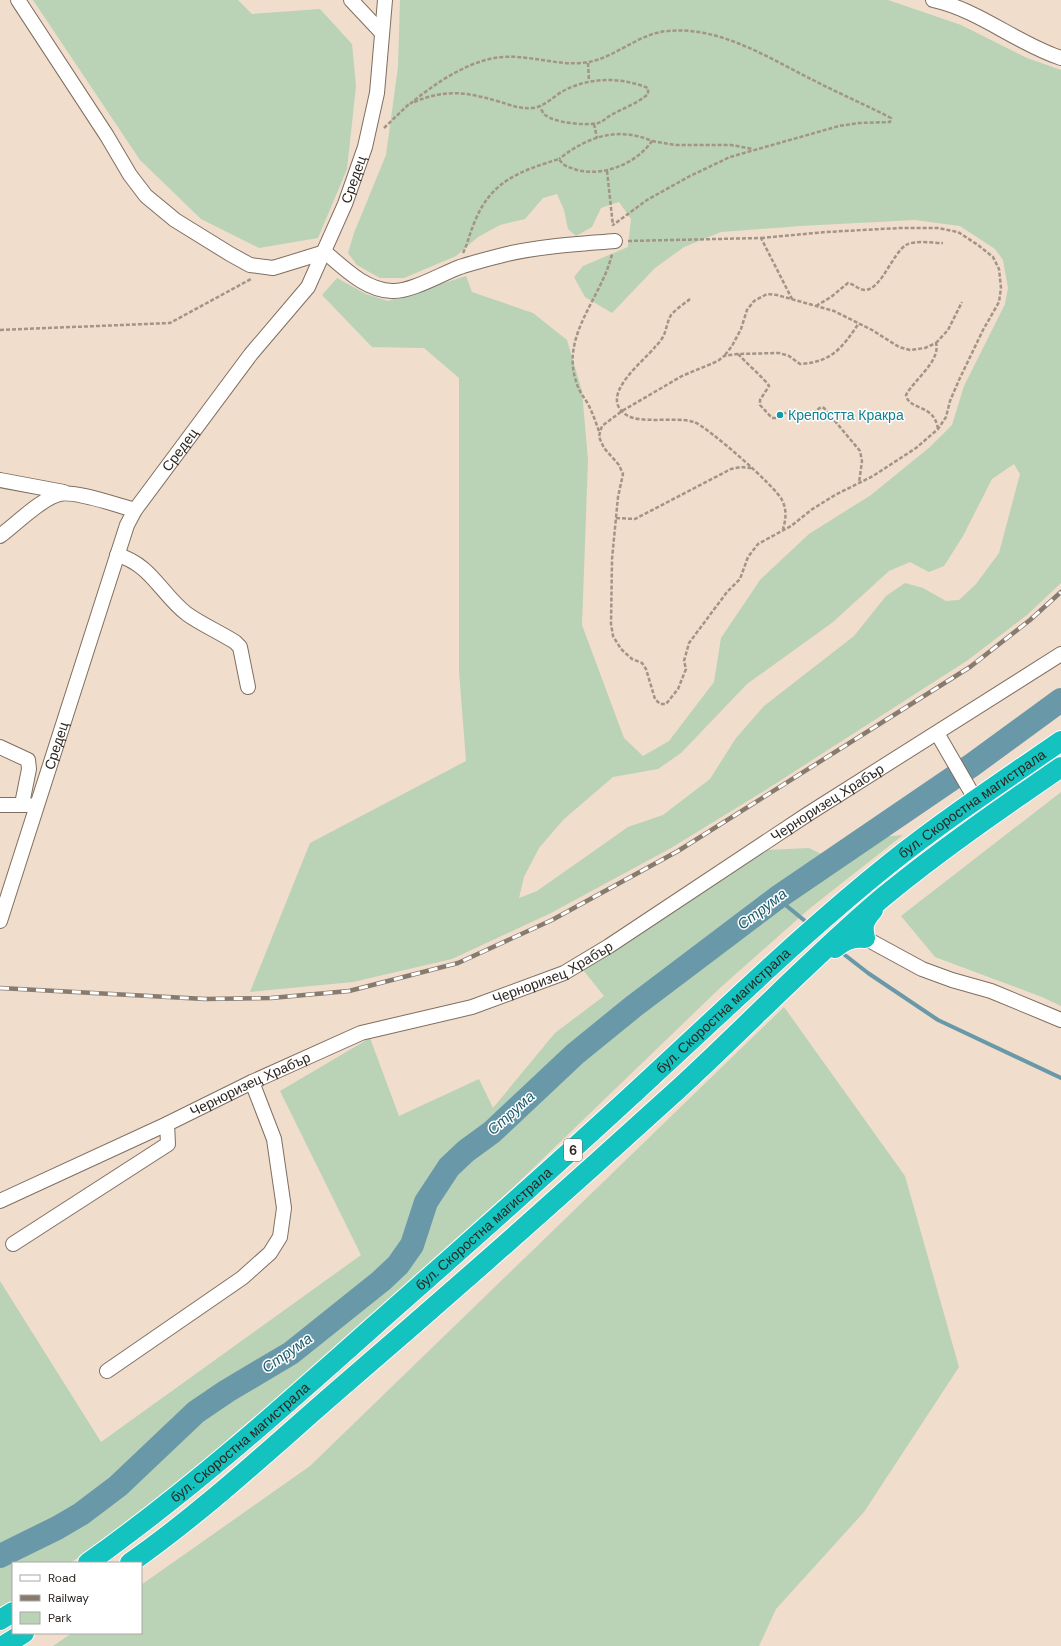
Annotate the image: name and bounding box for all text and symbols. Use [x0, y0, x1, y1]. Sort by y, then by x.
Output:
street label: Средец [337, 153, 370, 206]
place label: Крепостта Кракра [788, 406, 904, 424]
marker: Крепостта Кракра [775, 410, 785, 420]
street label: Средец [158, 425, 202, 475]
street label: Средец [40, 720, 72, 772]
street label: бул. Скоростна магистрала [894, 745, 1049, 862]
street label: Черноризец Храбър [767, 759, 887, 845]
water label: Струма [733, 884, 791, 934]
street label: Черноризец Храбър [490, 937, 616, 1008]
street label: бул. Скоростна магистрала [652, 944, 794, 1077]
street label: Черноризец Храбър [187, 1048, 313, 1120]
water label: Струма [483, 1086, 539, 1140]
road number: 6 [564, 1139, 582, 1161]
street label: бул. Скоростна магистрала [411, 1163, 556, 1294]
water label: Струма [258, 1328, 316, 1378]
street label: бул. Скоростна магистрала [167, 1378, 313, 1506]
legend [12, 1562, 142, 1634]
text: Road [48, 1570, 76, 1586]
text: Railway [48, 1590, 89, 1606]
text: Park [48, 1610, 72, 1626]

